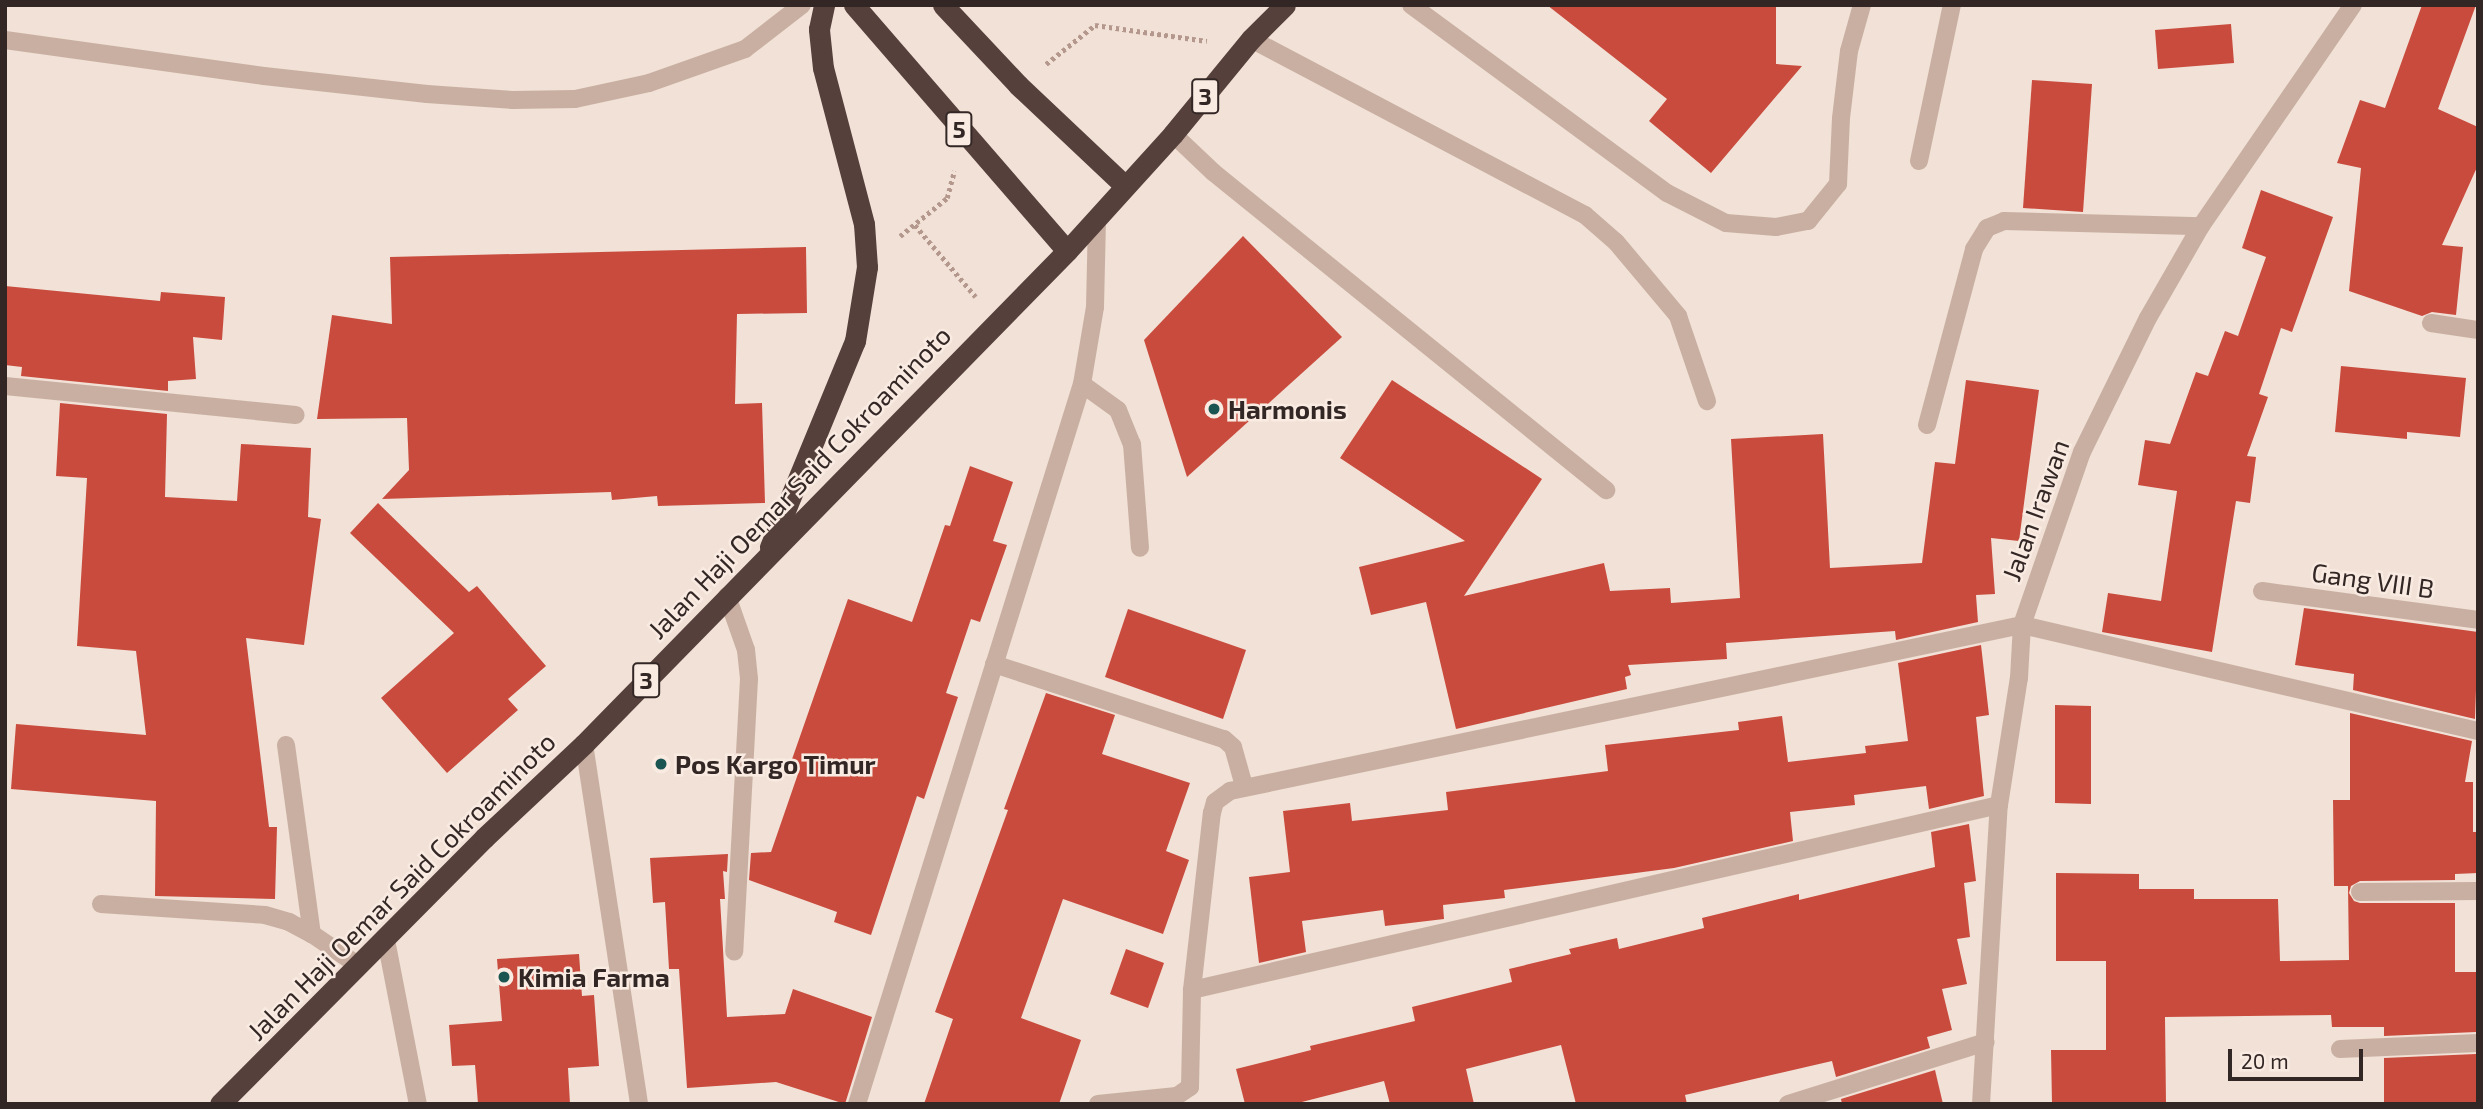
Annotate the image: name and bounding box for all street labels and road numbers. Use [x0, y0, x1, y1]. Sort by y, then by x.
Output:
road number: 3 [1191, 76, 1219, 116]
road number: 5 [945, 108, 973, 149]
street label: Jalan Haji Oemar Said Cokroaminoto [641, 319, 957, 645]
street label: Jalan Irawan [1995, 435, 2075, 585]
street label: Gang VIII B [2309, 556, 2437, 604]
road number: 3 [632, 660, 660, 700]
street label: Jalan Haji Oemar Said Cokroaminoto [241, 726, 561, 1046]

